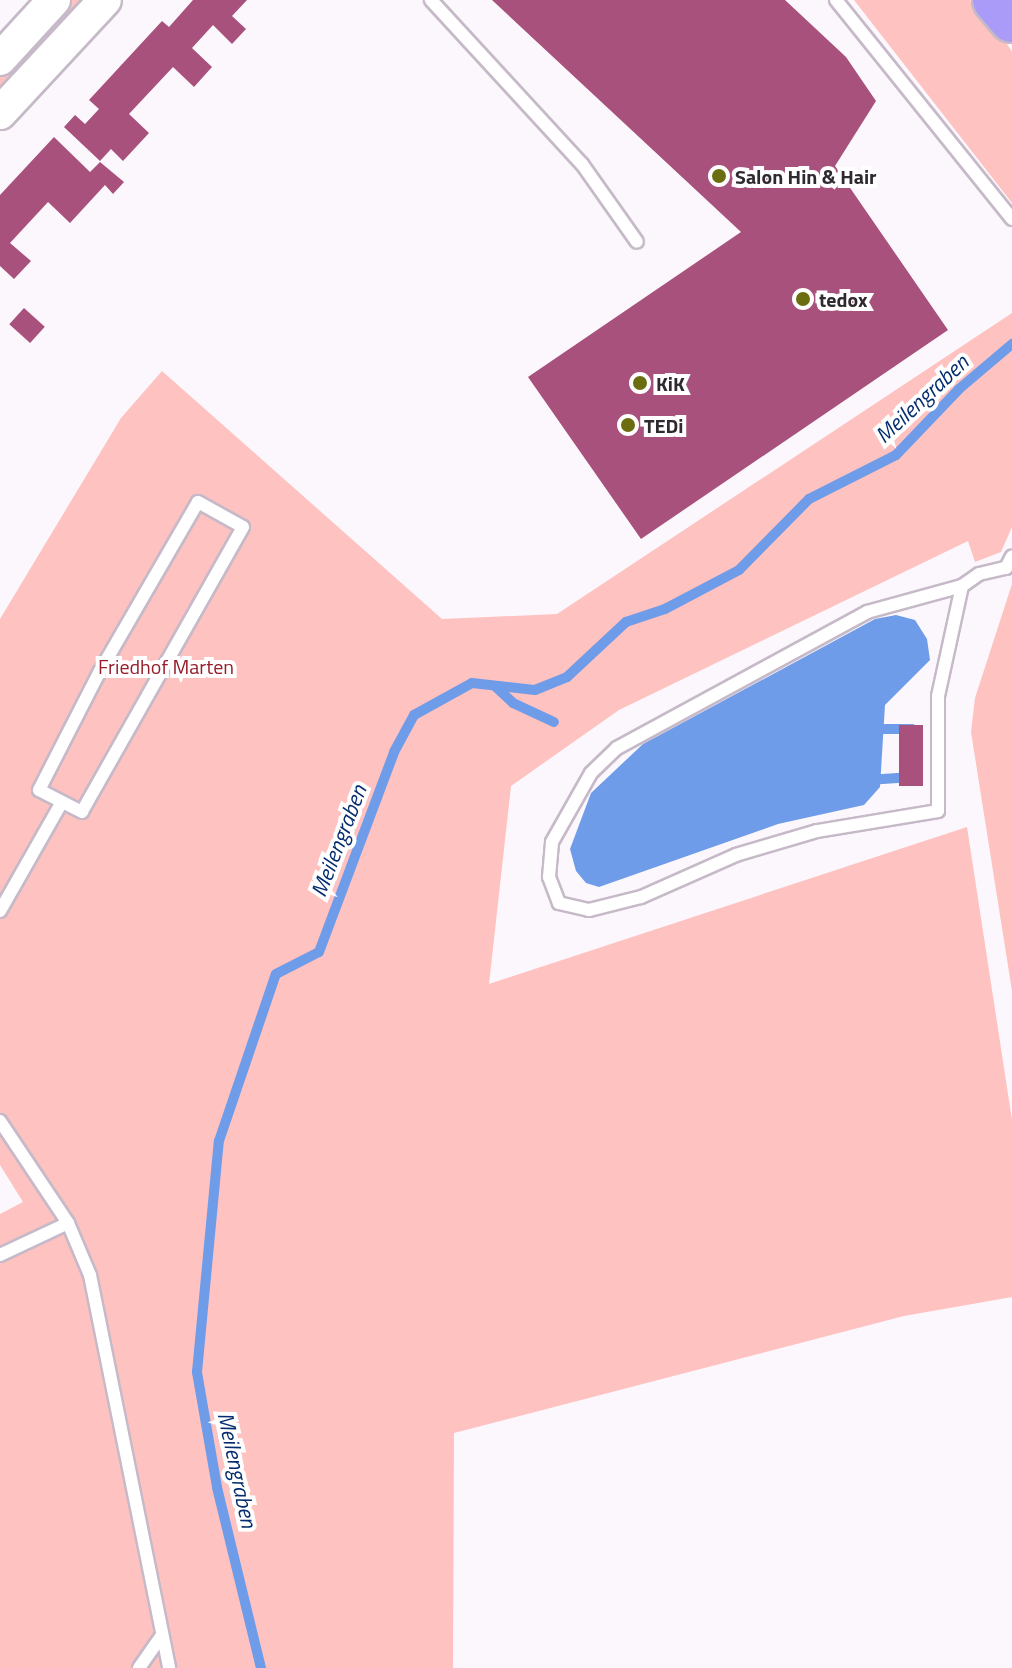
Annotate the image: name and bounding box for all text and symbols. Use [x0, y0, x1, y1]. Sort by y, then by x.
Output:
place label: Salon Hin & Hair [735, 164, 877, 188]
marker: Salon Hin & Hair [710, 167, 728, 185]
place label: tedox [819, 287, 867, 311]
marker: tedox [794, 290, 812, 308]
water label: Meilengraben [870, 349, 974, 449]
place label: KiK [656, 371, 685, 395]
marker: KiK [631, 374, 649, 392]
place label: TEDi [644, 413, 684, 437]
marker: TEDi [619, 416, 637, 434]
park label: Friedhof Marten [98, 654, 234, 678]
water label: Meilengraben [306, 781, 372, 901]
water label: Meilengraben [212, 1410, 262, 1530]

